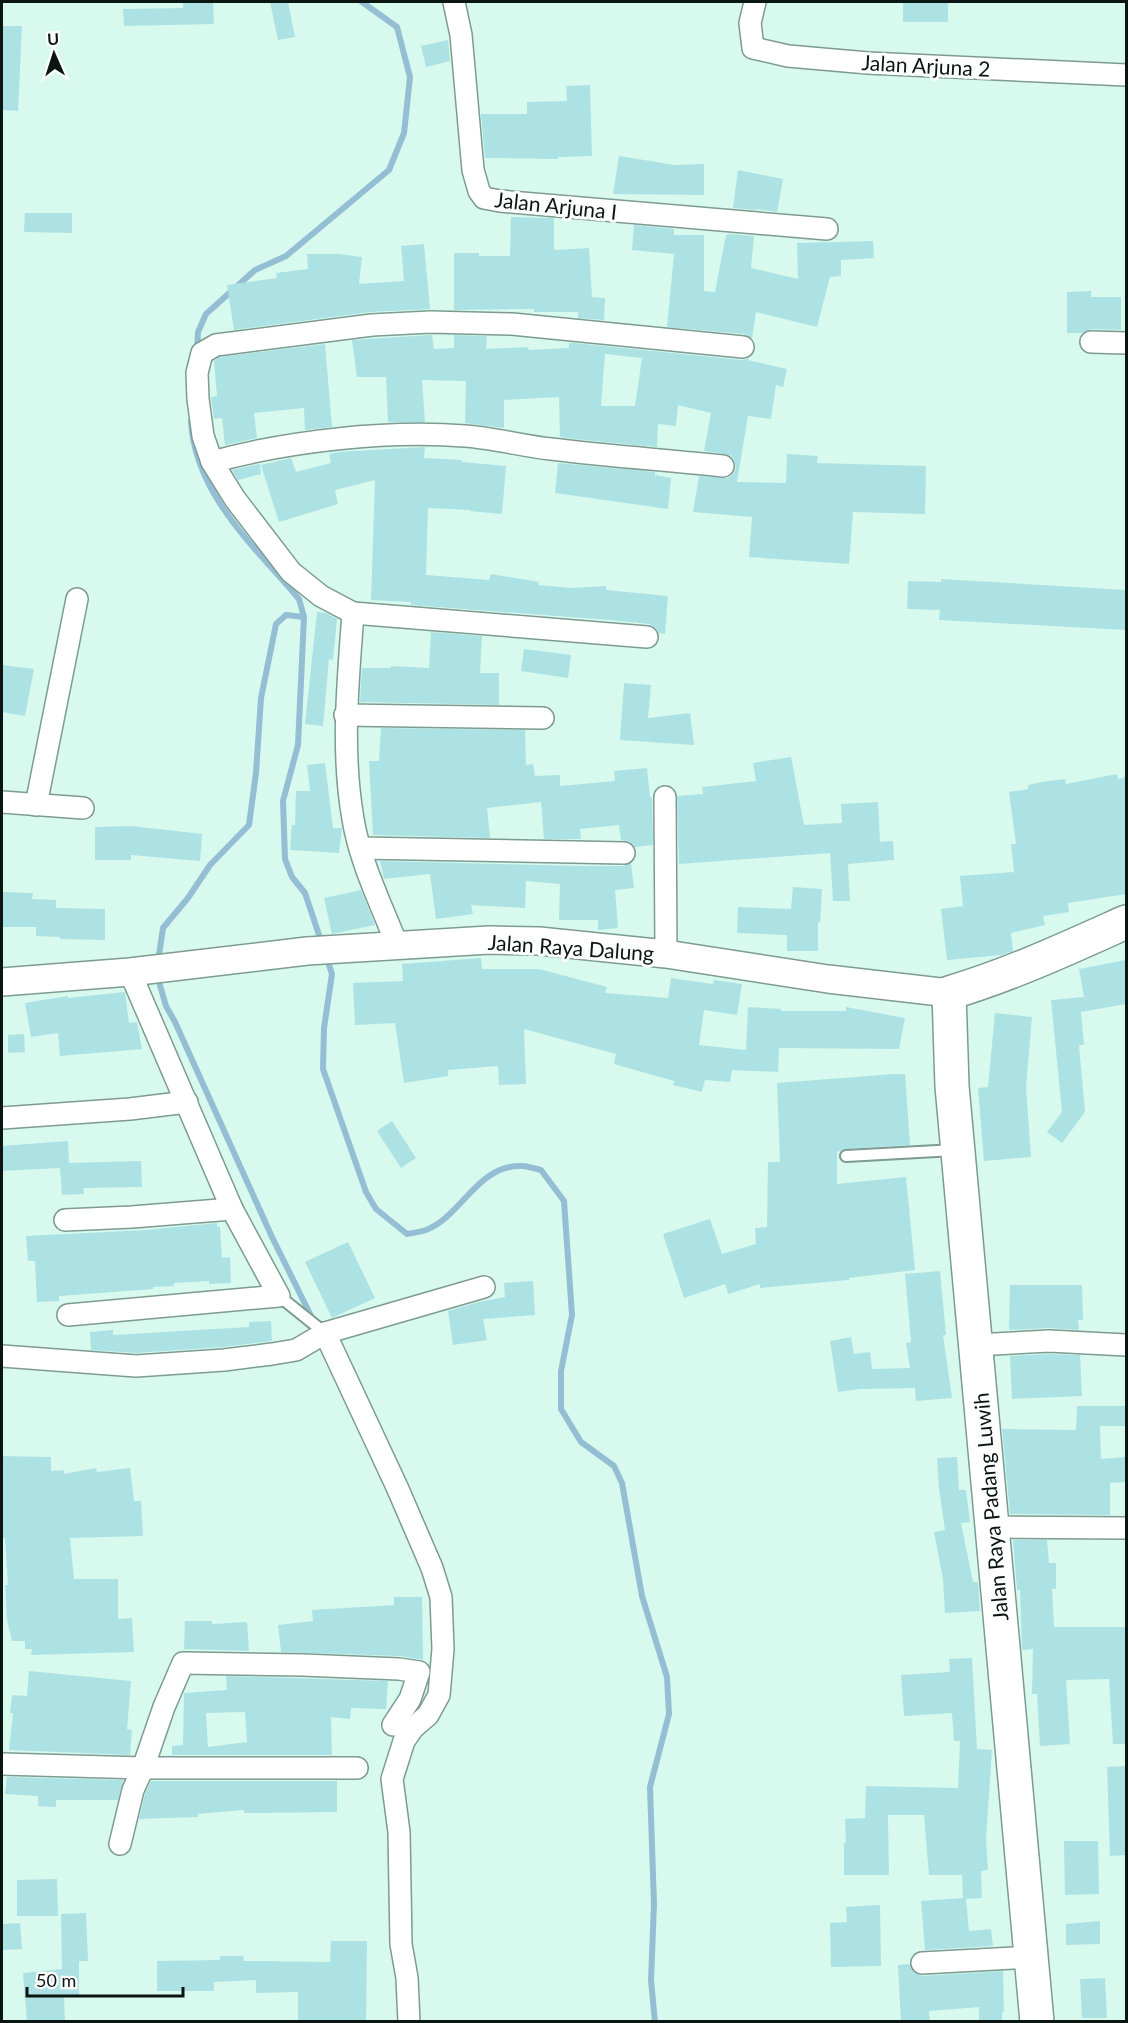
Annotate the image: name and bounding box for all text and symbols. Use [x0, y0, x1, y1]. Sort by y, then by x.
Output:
north arrow [24, 24, 84, 84]
text: U [47, 29, 60, 48]
street label: Jalan Arjuna 2 [861, 49, 991, 81]
street label: Jalan Arjuna I [494, 186, 618, 224]
street label: Jalan Raya Dalung [487, 929, 655, 965]
street label: Jalan Raya Padang Luwih [968, 1392, 1012, 1622]
scale bar [27, 1960, 183, 1998]
text: 50 m [36, 1969, 76, 1991]

